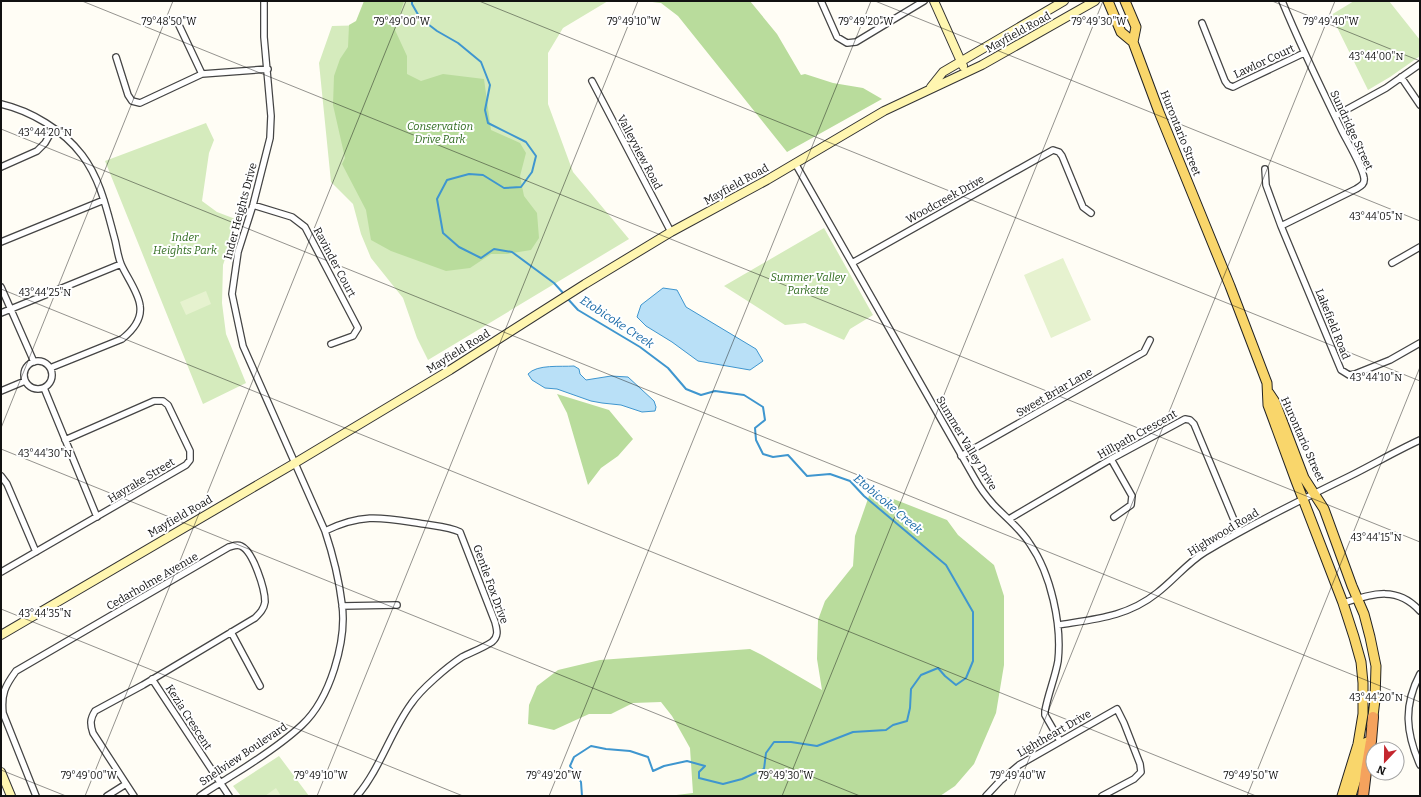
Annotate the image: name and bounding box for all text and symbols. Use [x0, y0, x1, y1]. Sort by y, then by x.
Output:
street label: Mayfield Road [984, 9, 1053, 56]
text: 79°48'50"W [142, 16, 197, 28]
text: 79°49'00"W [374, 16, 431, 28]
text: 79°49'10"W [607, 16, 662, 28]
text: 79°49'20"W [839, 16, 894, 28]
text: 79°49'30"W [1071, 16, 1127, 28]
text: 79°49'40"W [1303, 16, 1359, 28]
street label: Lawlor Court [1232, 42, 1297, 81]
text: 43°44'00"N [1349, 51, 1403, 63]
street label: Sundridge Street [1327, 88, 1376, 172]
street label: Hurontario Street [1157, 89, 1204, 178]
street label: Valleyview Road [614, 113, 665, 192]
park label: Conservation Drive Park [407, 120, 473, 146]
text: 43°44'20"N [18, 127, 72, 139]
street label: Inder Heights Drive [221, 161, 260, 261]
street label: Mayfield Road [702, 161, 771, 208]
street label: Woodcreek Drive [904, 173, 987, 226]
text: 43°44'05"N [1349, 211, 1403, 223]
street label: Ravinder Court [311, 225, 358, 299]
park label: Inder Heights Park [153, 231, 218, 257]
park label: Summer Valley Parkette [771, 271, 847, 297]
text: 43°44'25"N [19, 287, 71, 299]
street label: Lakefield Road [1312, 287, 1353, 362]
water label: Etobicoke Creek [577, 293, 657, 351]
street label: Mayfield Road [424, 327, 493, 376]
street label: Sweet Briar Lane [1014, 365, 1095, 419]
text: 43°44'10"N [1350, 372, 1402, 384]
street label: Summer Valley Drive [933, 394, 1000, 493]
street label: Hurontario Street [1278, 395, 1327, 483]
street label: Hillpath Crescent [1095, 407, 1179, 462]
text: 43°44'30"N [18, 448, 72, 460]
street label: Hayrake Street [105, 455, 177, 505]
water label: Etobicoke Creek [851, 471, 925, 537]
street label: Mayfield Road [146, 493, 215, 540]
street label: Highwood Road [1185, 506, 1261, 559]
text: 43°44'15"N [1350, 532, 1402, 544]
street label: Gentle Fox Drive [470, 543, 511, 626]
street label: Cedarholme Avenue [104, 550, 200, 613]
text: 43°44'35"N [19, 608, 72, 620]
street label: Kezia Crescent [163, 682, 214, 752]
text: 43°44'20"N [1349, 692, 1403, 704]
street label: Lightheart Drive [1015, 707, 1093, 760]
street label: Snellview Boulevard [197, 720, 290, 789]
north arrow [1365, 741, 1405, 781]
text: N [1375, 762, 1388, 777]
text: 79°49'00"W [61, 770, 118, 782]
text: 79°49'10"W [294, 770, 349, 782]
text: 79°49'20"W [527, 770, 582, 782]
text: 79°49'30"W [758, 770, 814, 782]
text: 79°49'40"W [990, 770, 1046, 782]
text: 79°49'50"W [1224, 770, 1279, 782]

